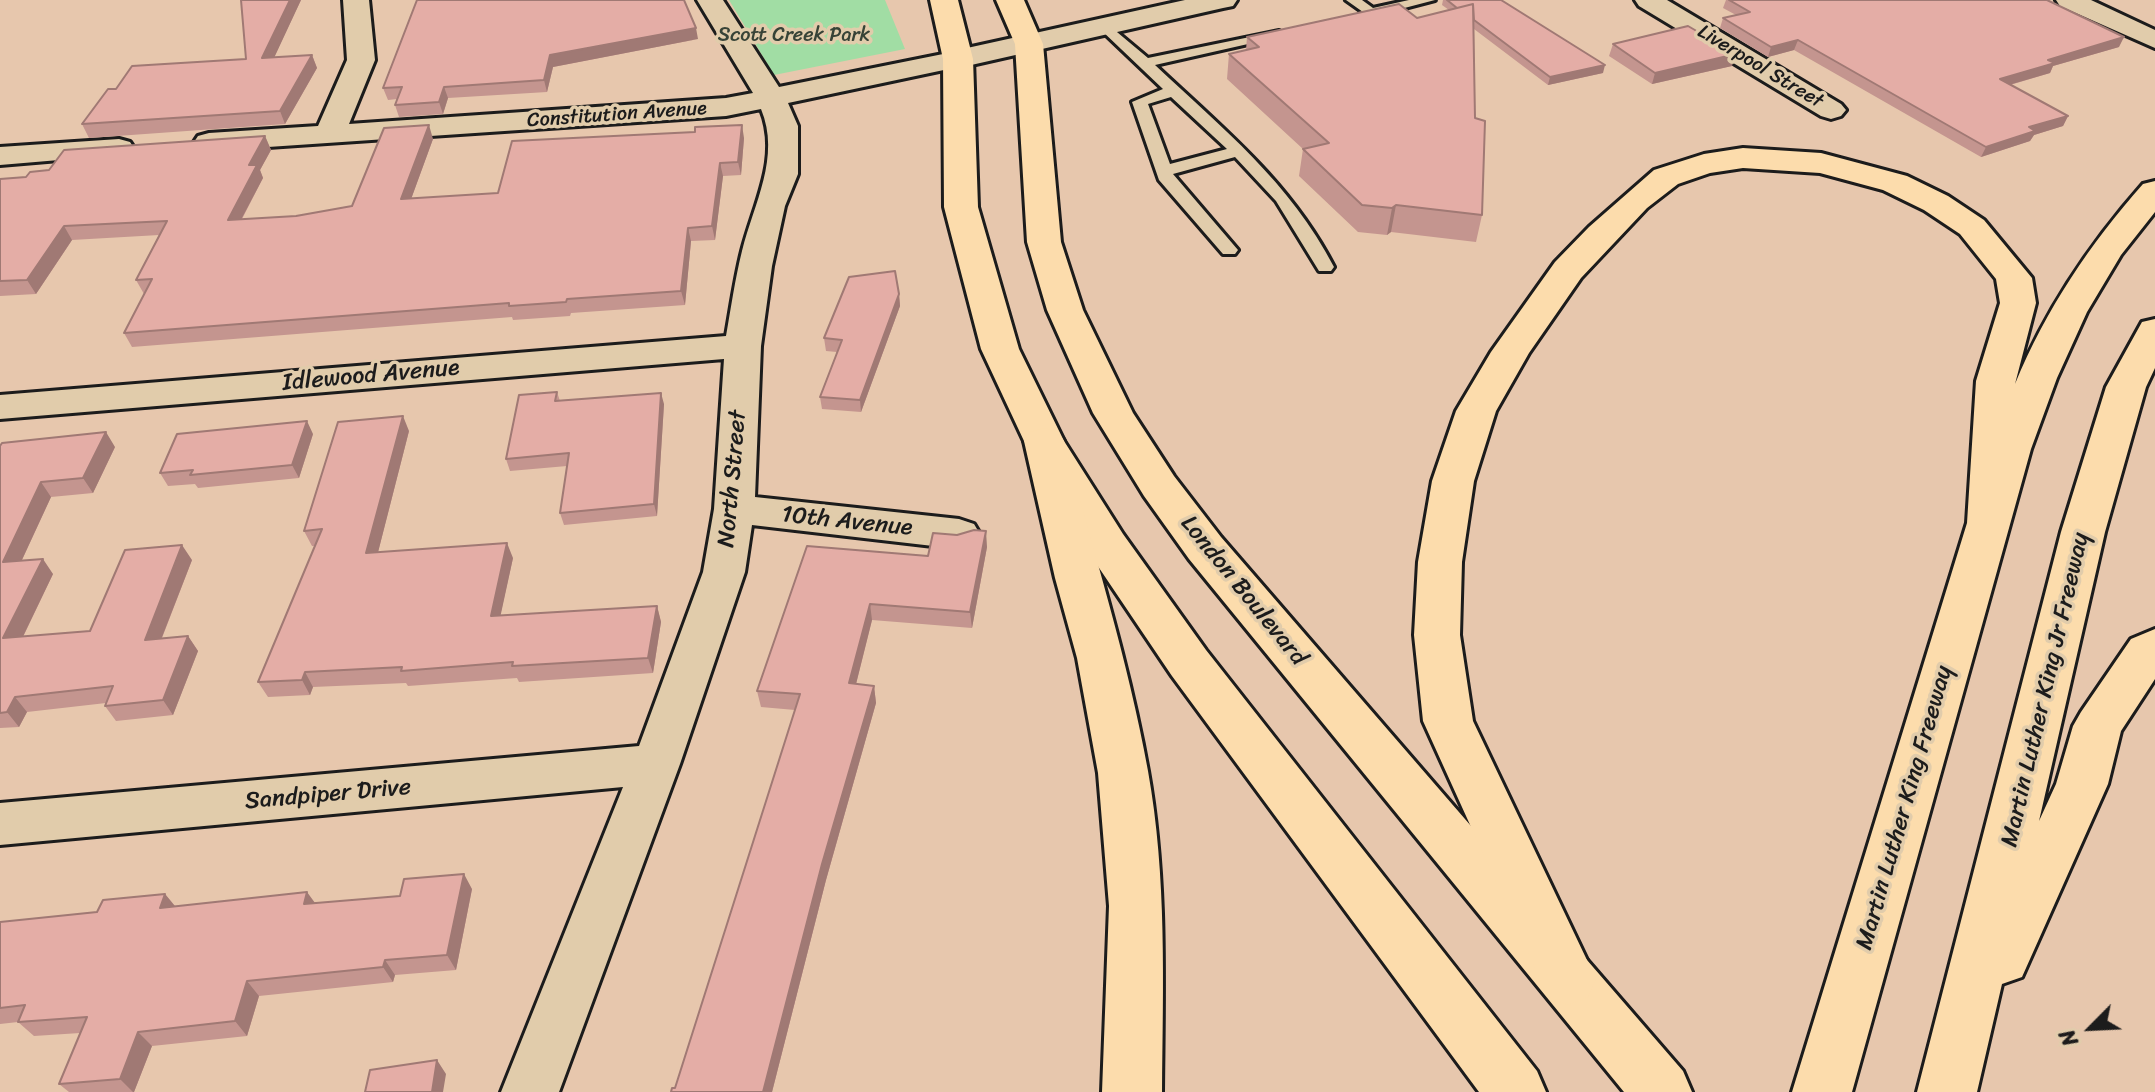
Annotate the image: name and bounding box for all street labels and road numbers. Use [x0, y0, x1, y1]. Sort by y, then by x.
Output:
street label: Liverpool Street [1693, 20, 1827, 114]
street label: Constitution Avenue [526, 97, 708, 133]
street label: Idlewood Avenue [281, 354, 461, 398]
street label: North Street [713, 409, 753, 549]
street label: 10th Avenue [780, 501, 914, 543]
street label: London Boulevard [1174, 510, 1312, 672]
street label: Martin Luther King Jr Freeway [1996, 530, 2096, 850]
street label: Martin Luther King Freeway [1851, 663, 1959, 953]
street label: Sandpiper Drive [244, 773, 412, 817]

